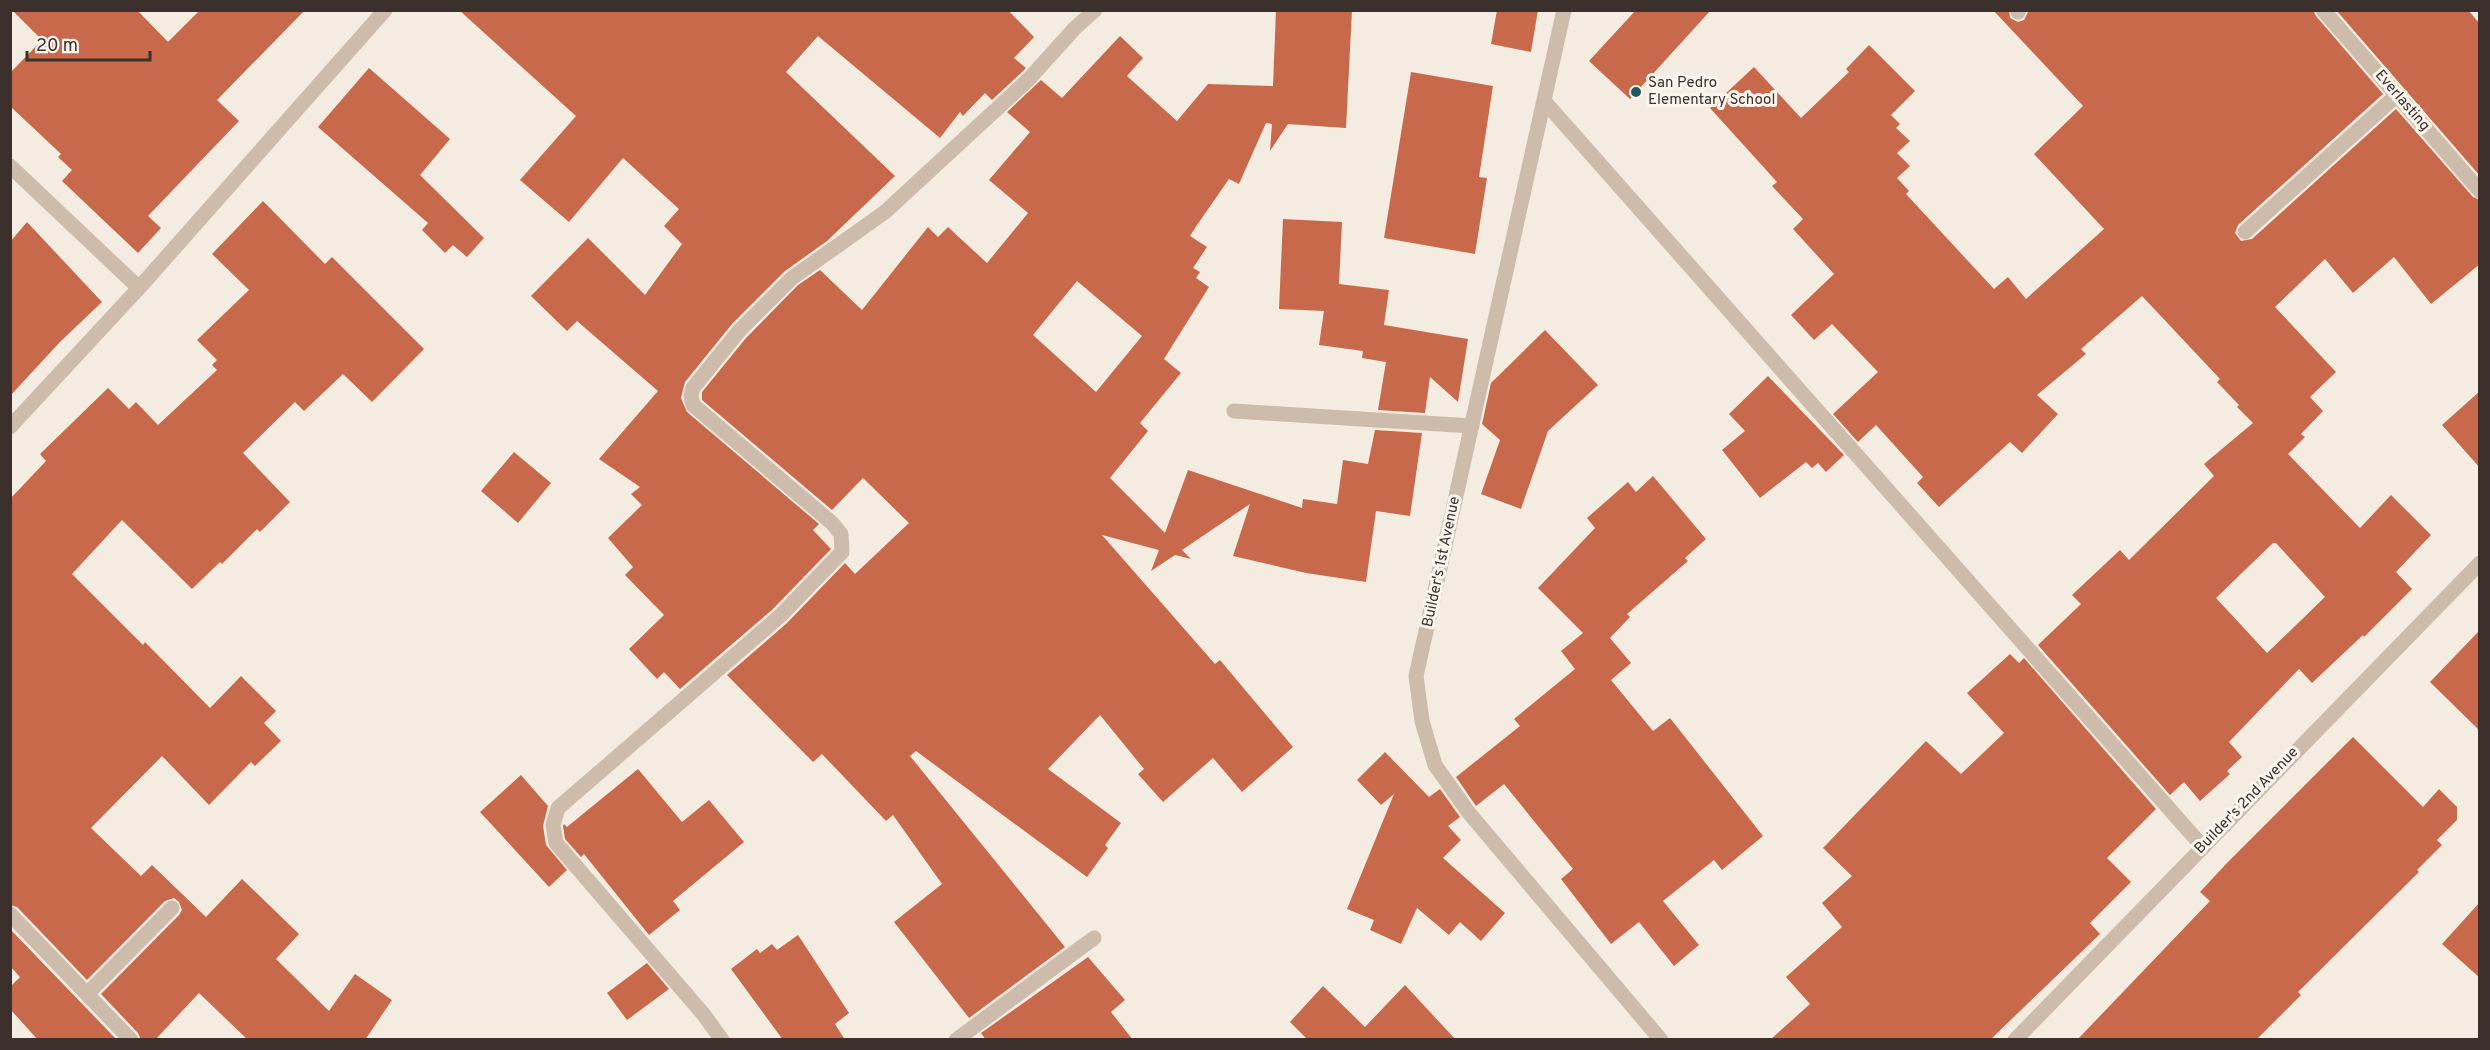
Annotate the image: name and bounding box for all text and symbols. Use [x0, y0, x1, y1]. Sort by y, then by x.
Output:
scale bar [27, 24, 150, 62]
text: 20 m [36, 35, 78, 58]
street label: Everlasting [2370, 67, 2434, 135]
place label: San Pedro Elementary School [1648, 74, 1775, 110]
marker: San Pedro Elementary School [1629, 85, 1643, 99]
street label: Builder's 1st Avenue [1419, 495, 1465, 629]
street label: Builder's 2nd Avenue [2191, 743, 2303, 859]

